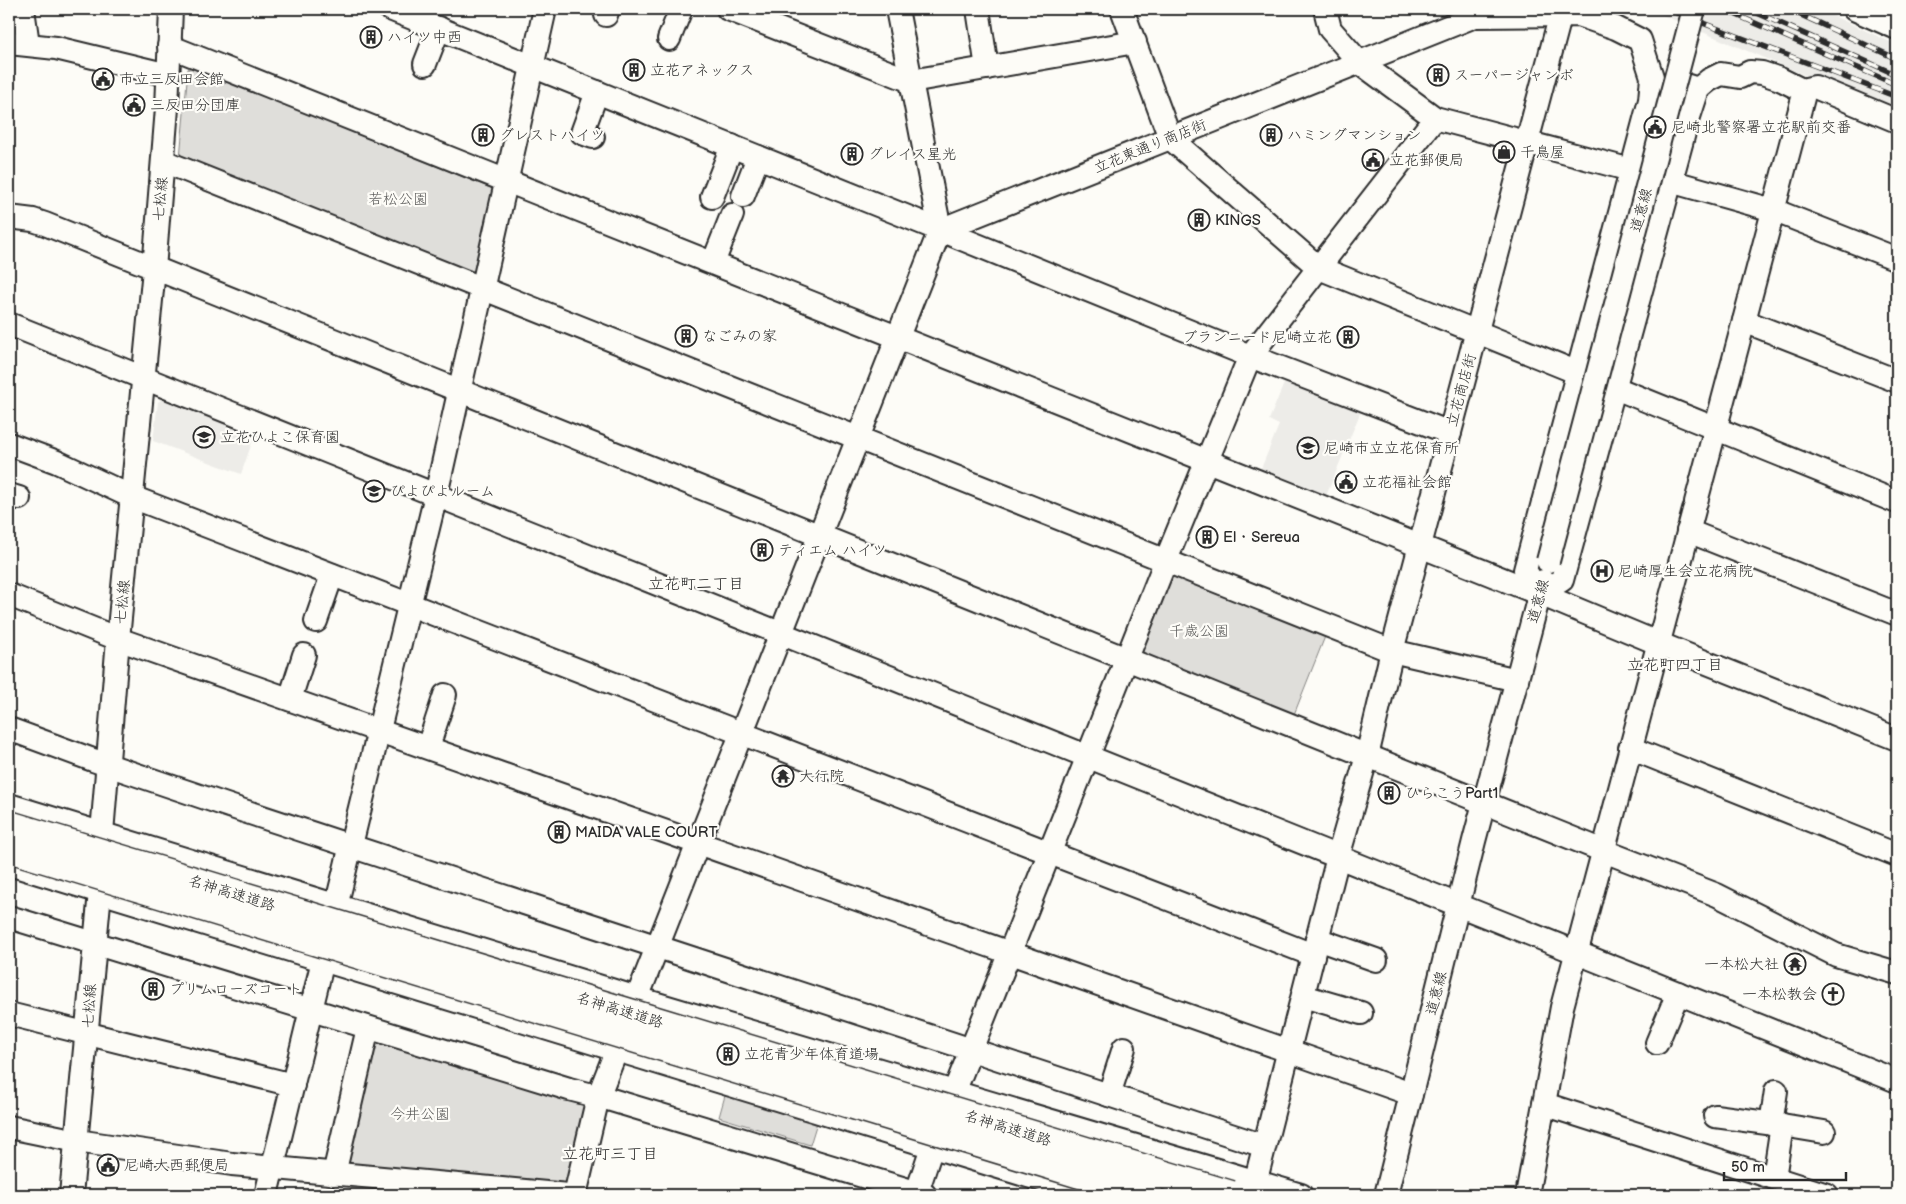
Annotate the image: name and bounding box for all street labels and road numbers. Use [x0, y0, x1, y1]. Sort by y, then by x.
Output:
street label: 立花東通り商店街 [1091, 115, 1209, 178]
street label: 七松線 [149, 176, 172, 222]
street label: 道意線 [1626, 186, 1656, 234]
street label: 立花商店街 [1443, 351, 1480, 429]
street label: 道意線 [1523, 577, 1553, 625]
street label: 七松線 [111, 579, 134, 625]
street label: 名神高速道路 [186, 871, 278, 916]
street label: 道意線 [1422, 969, 1451, 1017]
street label: 七松線 [78, 983, 101, 1029]
street label: 名神高速道路 [574, 988, 666, 1033]
street label: 名神高速道路 [962, 1106, 1054, 1151]

